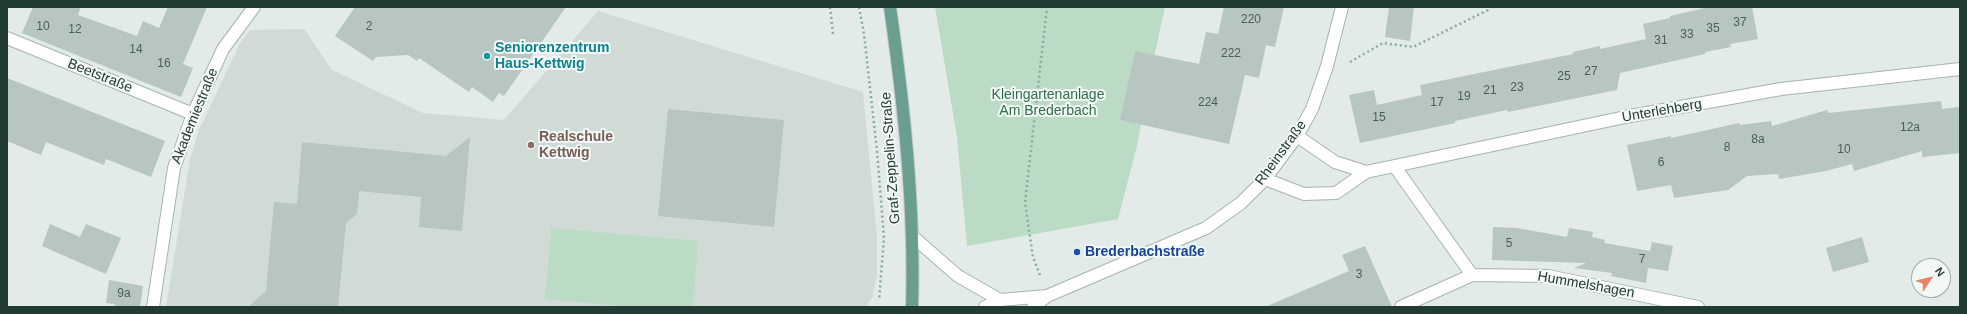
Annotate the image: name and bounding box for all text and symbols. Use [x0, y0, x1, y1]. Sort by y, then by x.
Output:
house number: 220 [1241, 13, 1261, 27]
house number: 37 [1733, 16, 1747, 30]
house number: 10 [36, 20, 50, 34]
house number: 2 [366, 20, 372, 34]
house number: 35 [1706, 22, 1720, 36]
house number: 12 [68, 23, 82, 37]
house number: 33 [1680, 28, 1694, 42]
house number: 31 [1654, 34, 1668, 48]
place label: Seniorenzentrum Haus-Kettwig [495, 40, 609, 72]
house number: 14 [129, 43, 143, 57]
house number: 222 [1221, 47, 1241, 61]
marker: Seniorenzentrum Haus-Kettwig [482, 51, 492, 61]
street label: Beetstraße [65, 55, 135, 97]
house number: 16 [157, 57, 171, 71]
house number: 27 [1584, 65, 1598, 79]
street label: Akademiestraße [168, 66, 222, 166]
house number: 25 [1557, 70, 1571, 84]
house number: 23 [1510, 81, 1524, 95]
house number: 21 [1483, 84, 1497, 98]
park label: Kleingartenanlage Am Brederbach [992, 87, 1104, 120]
house number: 19 [1457, 90, 1471, 104]
street label: Graf-Zeppelin-Straße [878, 91, 904, 225]
house number: 224 [1198, 96, 1218, 110]
house number: 17 [1430, 96, 1444, 110]
street label: Unterlehberg [1621, 96, 1703, 126]
house number: 15 [1372, 111, 1386, 125]
street label: Rheinstraße [1252, 117, 1310, 189]
house number: 12a [1900, 121, 1920, 135]
place label: Realschule Kettwig [539, 129, 613, 162]
house number: 8a [1751, 133, 1765, 147]
marker: Realschule Kettwig [526, 140, 536, 150]
house number: 8 [1724, 141, 1730, 155]
house number: 10 [1837, 143, 1851, 157]
house number: 6 [1658, 156, 1664, 170]
house number: 5 [1506, 237, 1512, 251]
place label: Brederbachstraße [1085, 244, 1205, 260]
marker: Brederbachstraße [1072, 247, 1082, 257]
house number: 7 [1639, 253, 1645, 267]
north arrow [1911, 258, 1951, 298]
text: N [1933, 265, 1947, 278]
house number: 3 [1356, 268, 1362, 282]
street label: Hummelshagen [1536, 268, 1636, 302]
house number: 9a [117, 287, 131, 301]

